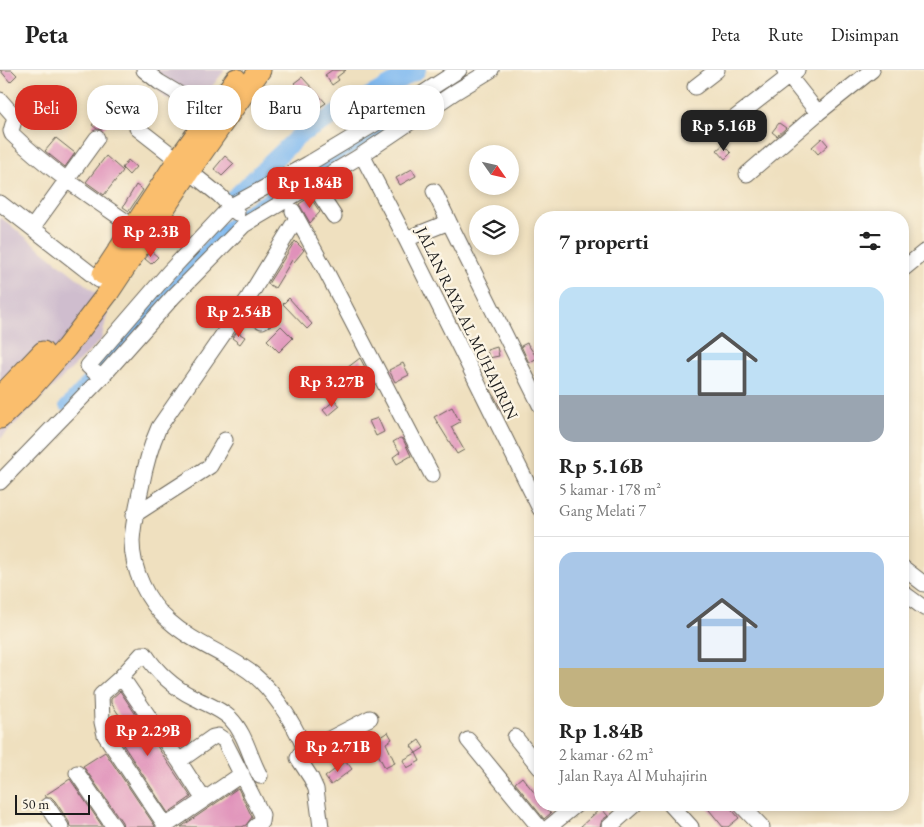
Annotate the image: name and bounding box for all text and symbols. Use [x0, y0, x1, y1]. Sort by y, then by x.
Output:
text: Peta [25, 19, 68, 50]
text: Peta [711, 23, 740, 46]
text: Rute [768, 23, 803, 46]
text: Disimpan [831, 23, 899, 46]
chip: Beli [15, 85, 77, 130]
chip: Sewa [87, 85, 158, 130]
chip: Filter [168, 85, 241, 130]
chip: Baru [251, 85, 320, 130]
chip: Apartemen [330, 85, 444, 130]
pin: Rp 5.16B [672, 109, 776, 152]
text: Rp 5.16B [692, 115, 756, 136]
north arrow [469, 145, 519, 195]
map controls [469, 145, 519, 255]
pin: Rp 1.84B [258, 166, 362, 209]
text: Rp 1.84B [278, 172, 342, 193]
button: layers [469, 205, 519, 255]
pin: Rp 2.3B [105, 216, 197, 258]
text: Rp 2.3B [123, 221, 179, 242]
street label: JALAN RAYA AL MUHAJIRIN [410, 221, 523, 423]
icon: filters [856, 227, 884, 255]
text: 7 properti [559, 228, 649, 255]
pin: Rp 2.54B [187, 296, 291, 338]
text: Rp 2.54B [207, 301, 271, 322]
icon: home [677, 319, 767, 409]
pin: Rp 3.27B [280, 366, 384, 408]
text: Rp 3.27B [300, 371, 364, 392]
text: Rp 5.16B [559, 452, 643, 479]
text: 5 kamar · 178 m² [559, 479, 661, 500]
text: Gang Melati 7 [559, 500, 646, 521]
icon: home [677, 585, 767, 675]
pin: Rp 2.29B [96, 714, 200, 757]
text: Rp 1.84B [559, 717, 643, 744]
text: Rp 2.29B [116, 720, 180, 741]
pin: Rp 2.71B [286, 730, 390, 773]
text: Rp 2.71B [306, 736, 370, 757]
text: 2 kamar · 62 m² [559, 744, 653, 765]
text: Jalan Raya Al Muhajirin [559, 765, 707, 786]
scale bar [15, 792, 90, 815]
text: 50 m [22, 795, 49, 813]

